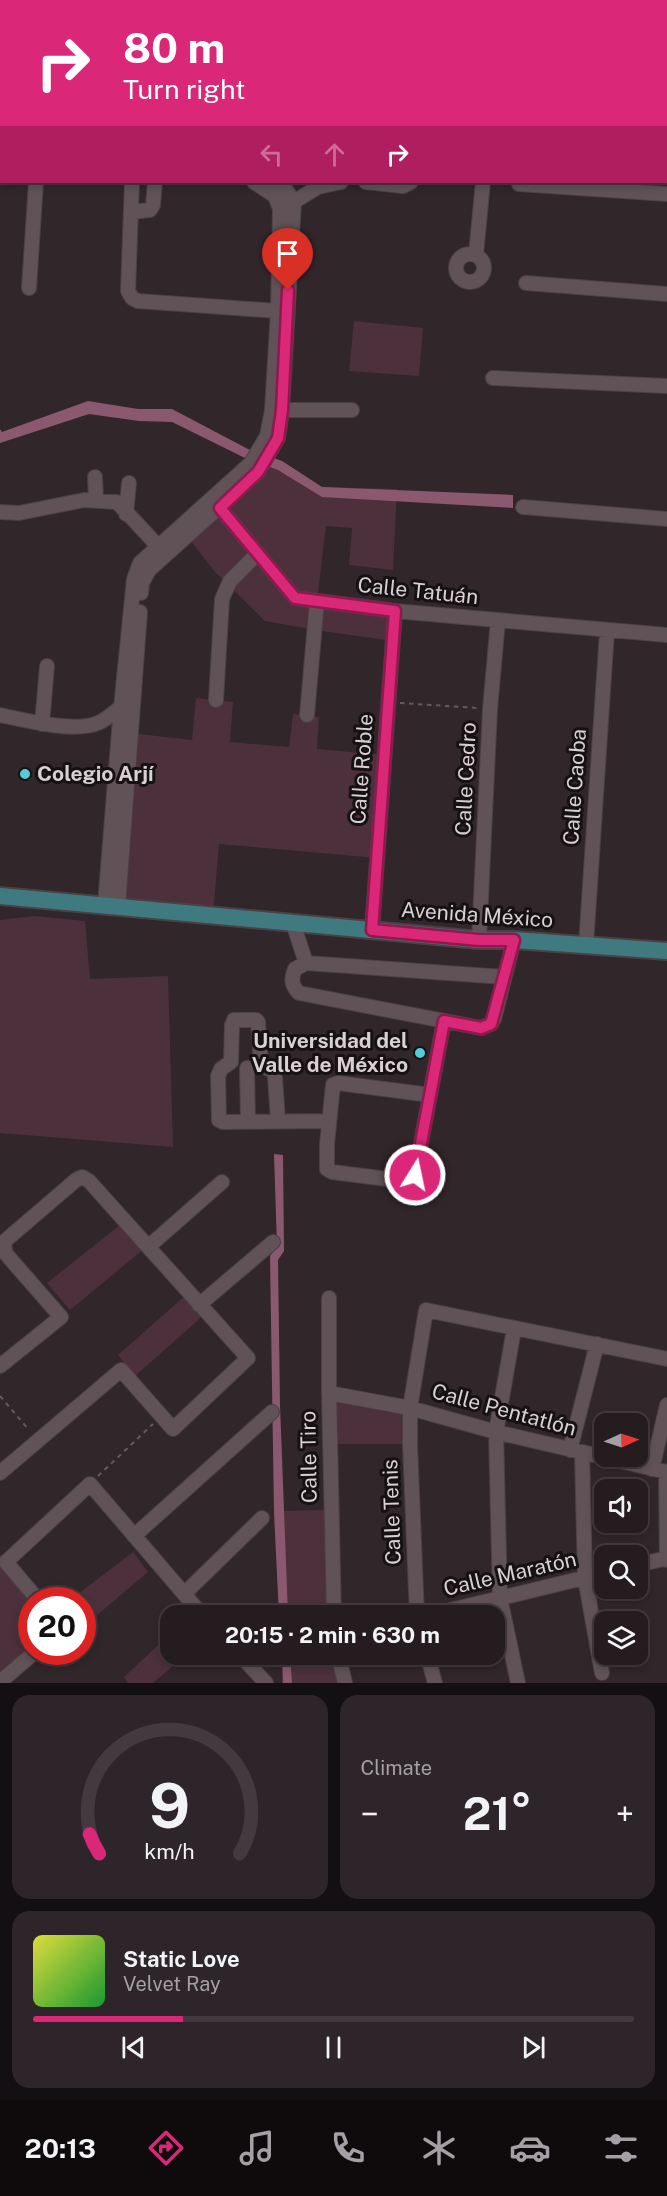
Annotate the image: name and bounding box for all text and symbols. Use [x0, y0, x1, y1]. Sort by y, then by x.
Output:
text: 80 m [123, 23, 225, 72]
icon: right [24, 24, 102, 102]
text: Turn right [123, 73, 246, 105]
icon: left [255, 138, 288, 171]
icon: ahead [318, 138, 351, 171]
icon: right [381, 138, 414, 171]
pin [262, 228, 313, 290]
icon: arrive [271, 237, 304, 270]
street label: Calle Tatuán [357, 572, 480, 609]
street label: Calle Roble [345, 713, 378, 825]
street label: Calle Cedro [450, 722, 481, 836]
street label: Calle Caoba [558, 728, 591, 846]
place label: Colegio Arjí [37, 761, 155, 786]
marker: Colegio Arjí [18, 767, 32, 781]
street label: Avenida México [400, 897, 554, 932]
place label: Universidad del Valle de México [252, 1028, 408, 1077]
marker: Universidad del Valle de México [413, 1046, 427, 1060]
position arrow [383, 1143, 447, 1207]
street label: Calle Pentatlón [429, 1378, 579, 1441]
street label: Calle Tiro [295, 1411, 322, 1503]
north arrow [594, 1413, 648, 1467]
map controls [594, 1413, 648, 1665]
street label: Calle Tenis [377, 1459, 406, 1565]
button: sound [594, 1479, 648, 1533]
button: search [594, 1545, 648, 1599]
street label: Calle Maratón [441, 1546, 579, 1601]
speed limit sign: 20 [18, 1587, 96, 1665]
button: layers [594, 1611, 648, 1665]
text: 20:15 · 2 min · 630 m [225, 1622, 440, 1648]
text: Climate [361, 1756, 432, 1780]
text: 9 [149, 1769, 190, 1842]
text: 21° [463, 1787, 532, 1840]
text: − [361, 1795, 379, 1833]
text: + [616, 1795, 634, 1833]
text: km/h [145, 1839, 195, 1864]
text: Static Love [123, 1946, 240, 1972]
text: Velvet Ray [123, 1972, 221, 1996]
icon: previous [117, 2031, 150, 2064]
icon: pause [317, 2031, 350, 2064]
icon: next [517, 2031, 550, 2064]
icon: directions [145, 2127, 187, 2169]
icon: music [236, 2127, 278, 2169]
icon: phone [327, 2127, 369, 2169]
icon: climate [418, 2127, 460, 2169]
icon: car [509, 2127, 551, 2169]
icon: filters [600, 2127, 642, 2169]
text: 20:13 [25, 2132, 96, 2164]

